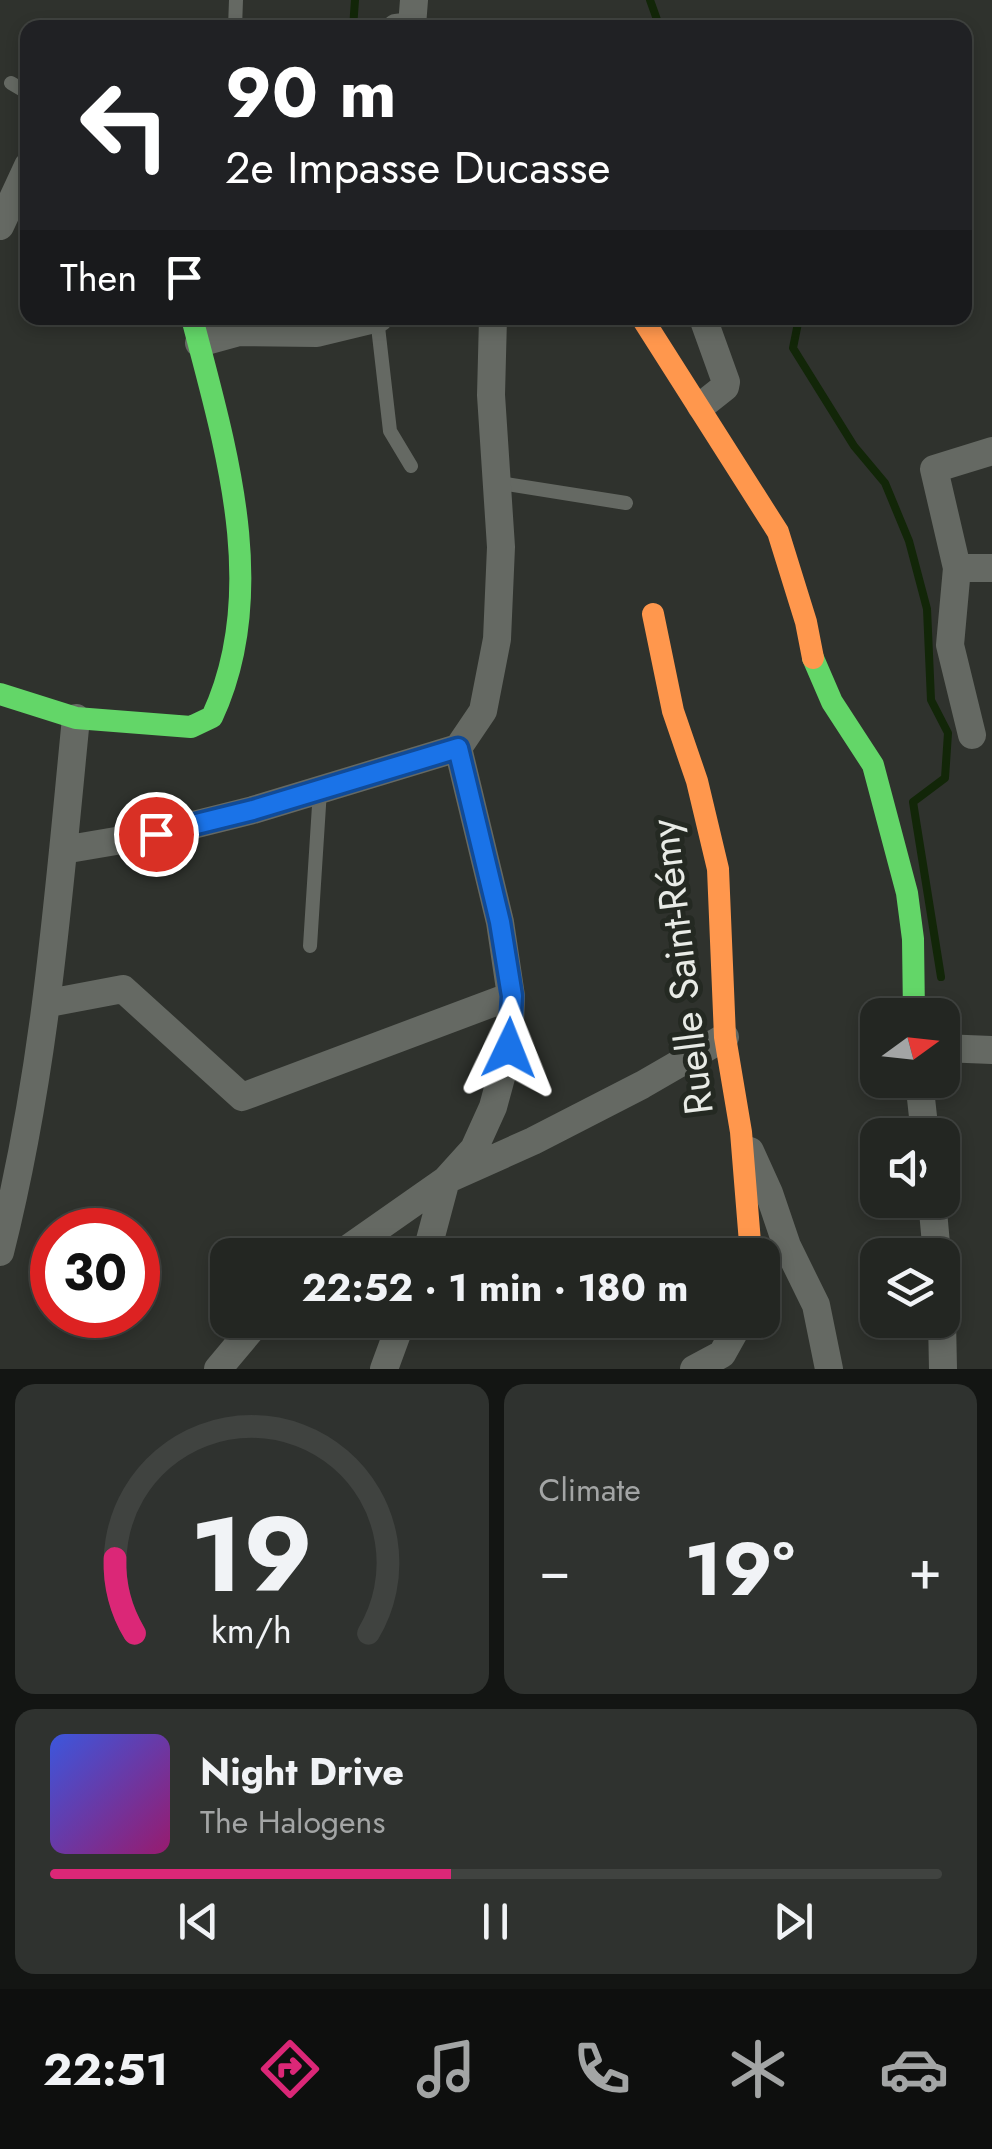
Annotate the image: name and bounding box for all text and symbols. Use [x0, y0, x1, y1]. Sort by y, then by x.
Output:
text: 90 m [225, 42, 397, 143]
icon: left [60, 60, 190, 190]
text: 2e Impasse Ducasse [225, 135, 610, 200]
text: Then [60, 250, 137, 305]
icon: arrive [157, 250, 212, 305]
pin [114, 792, 199, 877]
icon: arrive [129, 807, 184, 862]
street label: Ruelle Saint-Rémy [634, 816, 728, 1118]
position arrow [457, 996, 561, 1100]
north arrow [860, 998, 960, 1098]
map controls [860, 998, 960, 1338]
button: sound [860, 1118, 960, 1218]
speed limit sign: 30 [30, 1208, 160, 1338]
button: layers [860, 1238, 960, 1338]
text: 22:52 · 1 min · 180 m [302, 1260, 688, 1315]
text: Climate [539, 1467, 641, 1513]
text: 19 [190, 1480, 313, 1630]
text: 19° [684, 1515, 795, 1623]
text: − [539, 1530, 571, 1610]
text: + [908, 1530, 942, 1610]
text: km/h [211, 1605, 292, 1656]
text: Night Drive [200, 1744, 404, 1799]
text: The Halogens [200, 1799, 385, 1845]
icon: previous [171, 1894, 226, 1949]
icon: pause [468, 1894, 523, 1949]
icon: next [766, 1894, 821, 1949]
icon: directions [255, 2034, 325, 2104]
icon: music [411, 2034, 481, 2104]
icon: phone [567, 2034, 637, 2104]
icon: climate [723, 2034, 793, 2104]
icon: car [879, 2034, 949, 2104]
text: 22:51 [43, 2037, 169, 2102]

